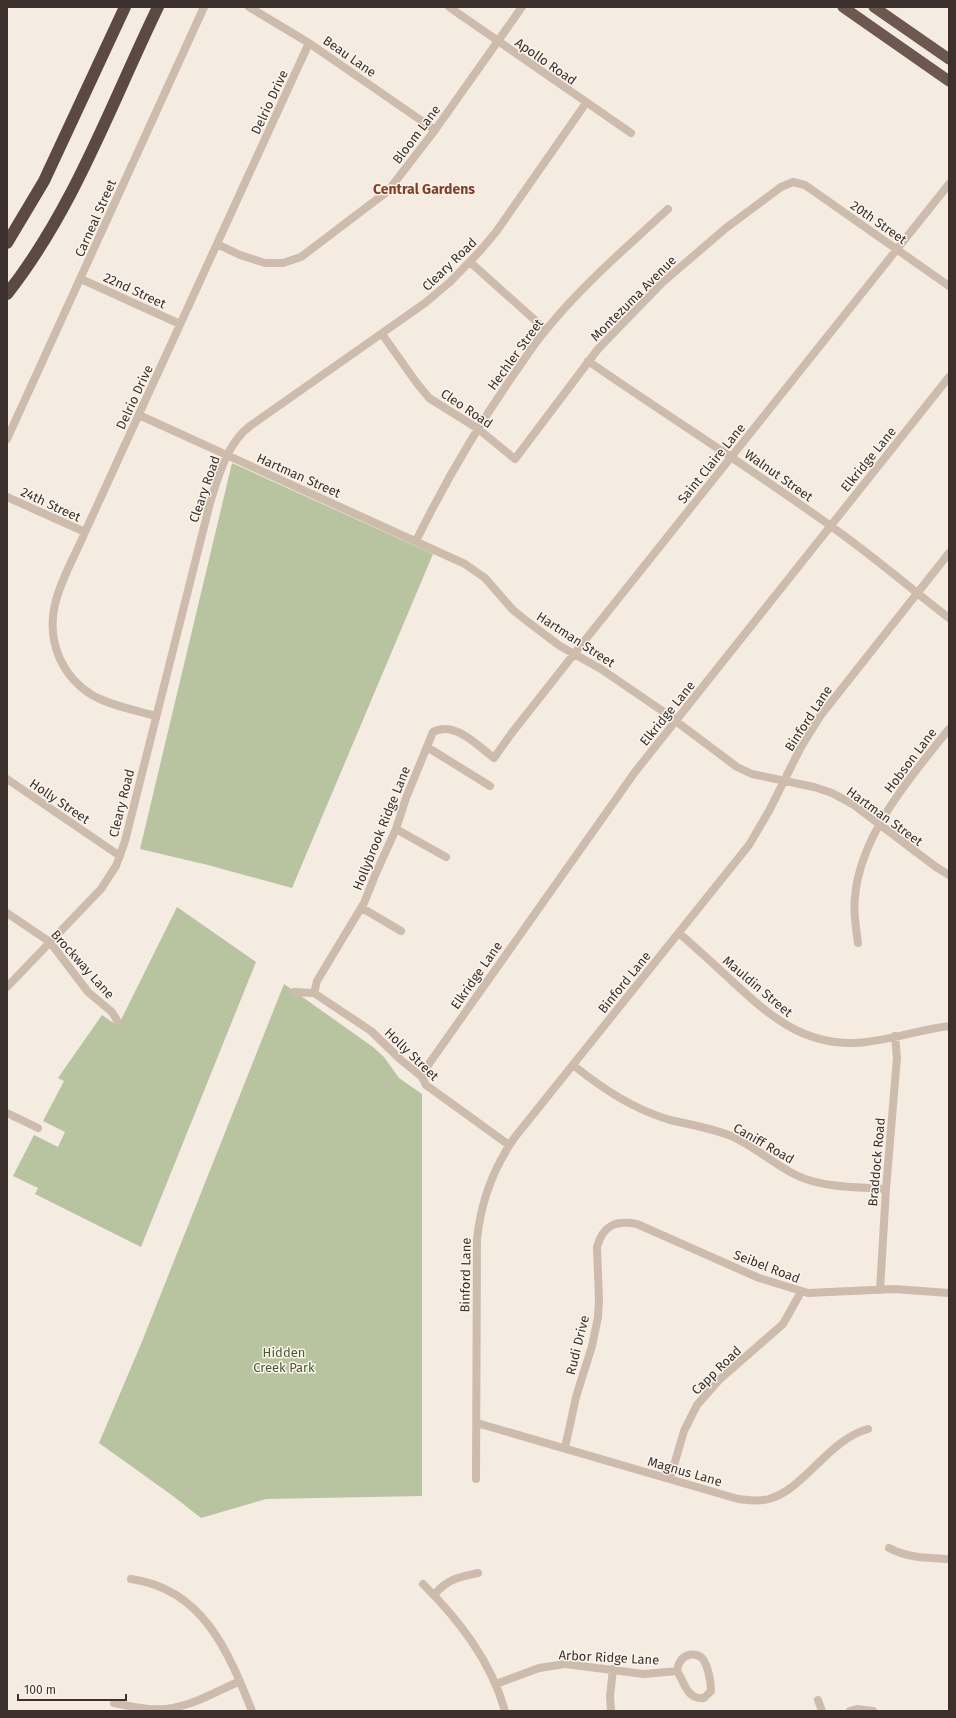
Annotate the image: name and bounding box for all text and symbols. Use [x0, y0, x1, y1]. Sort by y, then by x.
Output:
street label: Beau Lane [320, 33, 379, 80]
street label: Apollo Road [512, 35, 579, 88]
street label: Delrio Drive [248, 68, 291, 137]
street label: Bloom Lane [389, 102, 443, 167]
street label: Carneal Street [72, 177, 119, 259]
district label: Central Gardens [373, 181, 475, 198]
street label: 20th Street [848, 198, 910, 247]
street label: Cleary Road [419, 235, 480, 294]
street label: Montezuma Avenue [587, 252, 679, 344]
street label: 22nd Street [101, 270, 169, 312]
street label: Hechler Street [485, 316, 546, 393]
street label: Delrio Drive [113, 363, 156, 432]
street label: Cleo Road [438, 386, 495, 431]
street label: Saint Claire Lane [675, 420, 748, 506]
street label: Elkridge Lane [838, 424, 899, 495]
street label: Walnut Street [742, 446, 816, 505]
street label: Hartman Street [255, 450, 343, 501]
street label: Cleary Road [186, 454, 223, 525]
street label: 24th Street [19, 484, 83, 525]
street label: Hartman Street [534, 609, 618, 670]
street label: Elkridge Lane [637, 678, 698, 749]
street label: Binford Lane [782, 683, 835, 754]
street label: Hobson Lane [881, 725, 940, 796]
street label: Hollybrook Ridge Lane [350, 764, 413, 892]
street label: Cleary Road [106, 767, 137, 839]
street label: Holly Street [27, 776, 93, 827]
street label: Hartman Street [844, 784, 926, 849]
street label: Brockway Lane [48, 927, 117, 1002]
street label: Elkridge Lane [448, 939, 505, 1012]
street label: Binford Lane [595, 948, 654, 1016]
street label: Mauldin Street [720, 953, 796, 1020]
street label: Holly Street [382, 1025, 442, 1084]
street label: Braddock Road [865, 1117, 888, 1207]
street label: Caniff Road [731, 1120, 797, 1167]
street label: Binford Lane [457, 1237, 474, 1313]
street label: Seibel Road [732, 1247, 802, 1286]
street label: Rudi Drive [563, 1314, 592, 1376]
street label: Capp Road [688, 1343, 744, 1398]
park label: Hidden Creek Park [253, 1345, 315, 1375]
street label: Magnus Lane [646, 1454, 724, 1489]
street label: Arbor Ridge Lane [558, 1647, 660, 1668]
scale bar [18, 1676, 126, 1702]
text: 100 m [24, 1683, 56, 1697]

